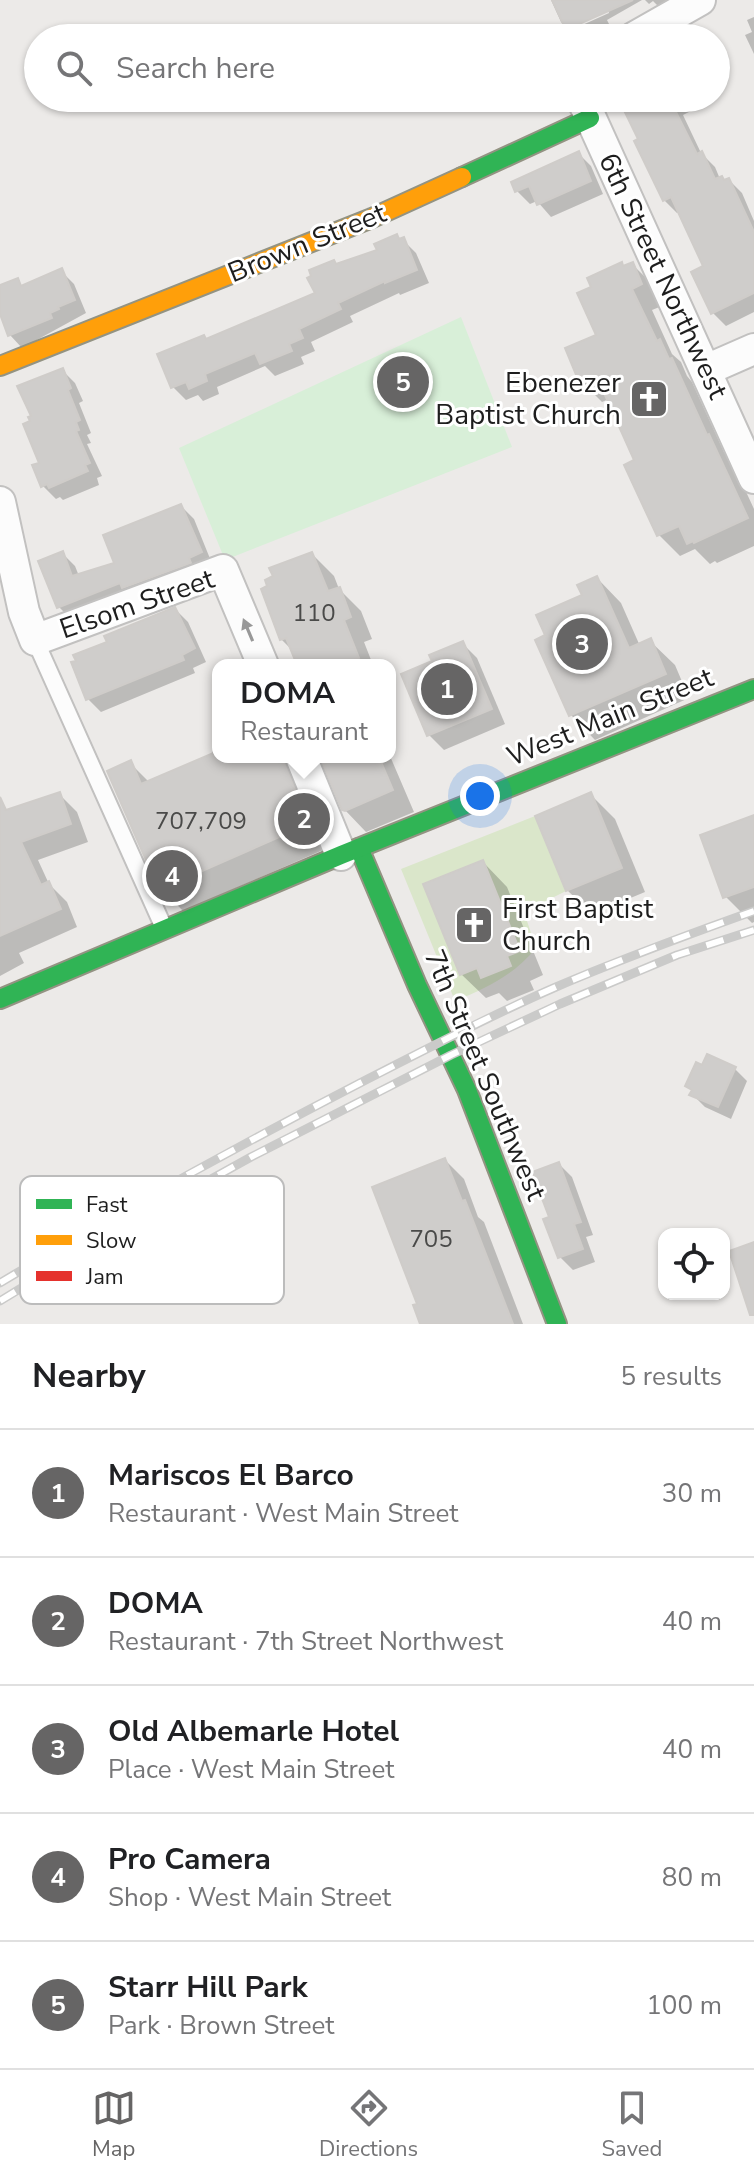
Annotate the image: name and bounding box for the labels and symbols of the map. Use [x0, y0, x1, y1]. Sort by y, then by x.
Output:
street label: 6th Street Northwest [589, 147, 737, 405]
street label: Brown Street [222, 194, 392, 292]
pin: 5 [377, 352, 429, 412]
place label: Ebenezer Baptist Church [435, 364, 621, 434]
church icon: Ebenezer Baptist Church [628, 378, 670, 420]
street label: Elsom Street [55, 560, 220, 648]
house number: 110 [292, 597, 336, 629]
pin: 3 [556, 614, 608, 674]
one-way arrow [241, 617, 254, 641]
street label: West Main Street [501, 658, 719, 776]
pin: 1 [421, 659, 473, 719]
your location [460, 776, 500, 816]
pin: 2 [278, 789, 330, 849]
house number: 707,709 [155, 805, 247, 837]
pin: 4 [146, 846, 198, 906]
place label: First Baptist Church [502, 890, 654, 960]
church icon: First Baptist Church [453, 904, 495, 946]
street label: 7th Street Southwest [415, 944, 555, 1206]
legend [20, 1176, 284, 1304]
text: Fast [86, 1190, 128, 1220]
house number: 705 [409, 1223, 453, 1255]
text: Slow [86, 1226, 137, 1256]
text: Jam [85, 1262, 124, 1292]

